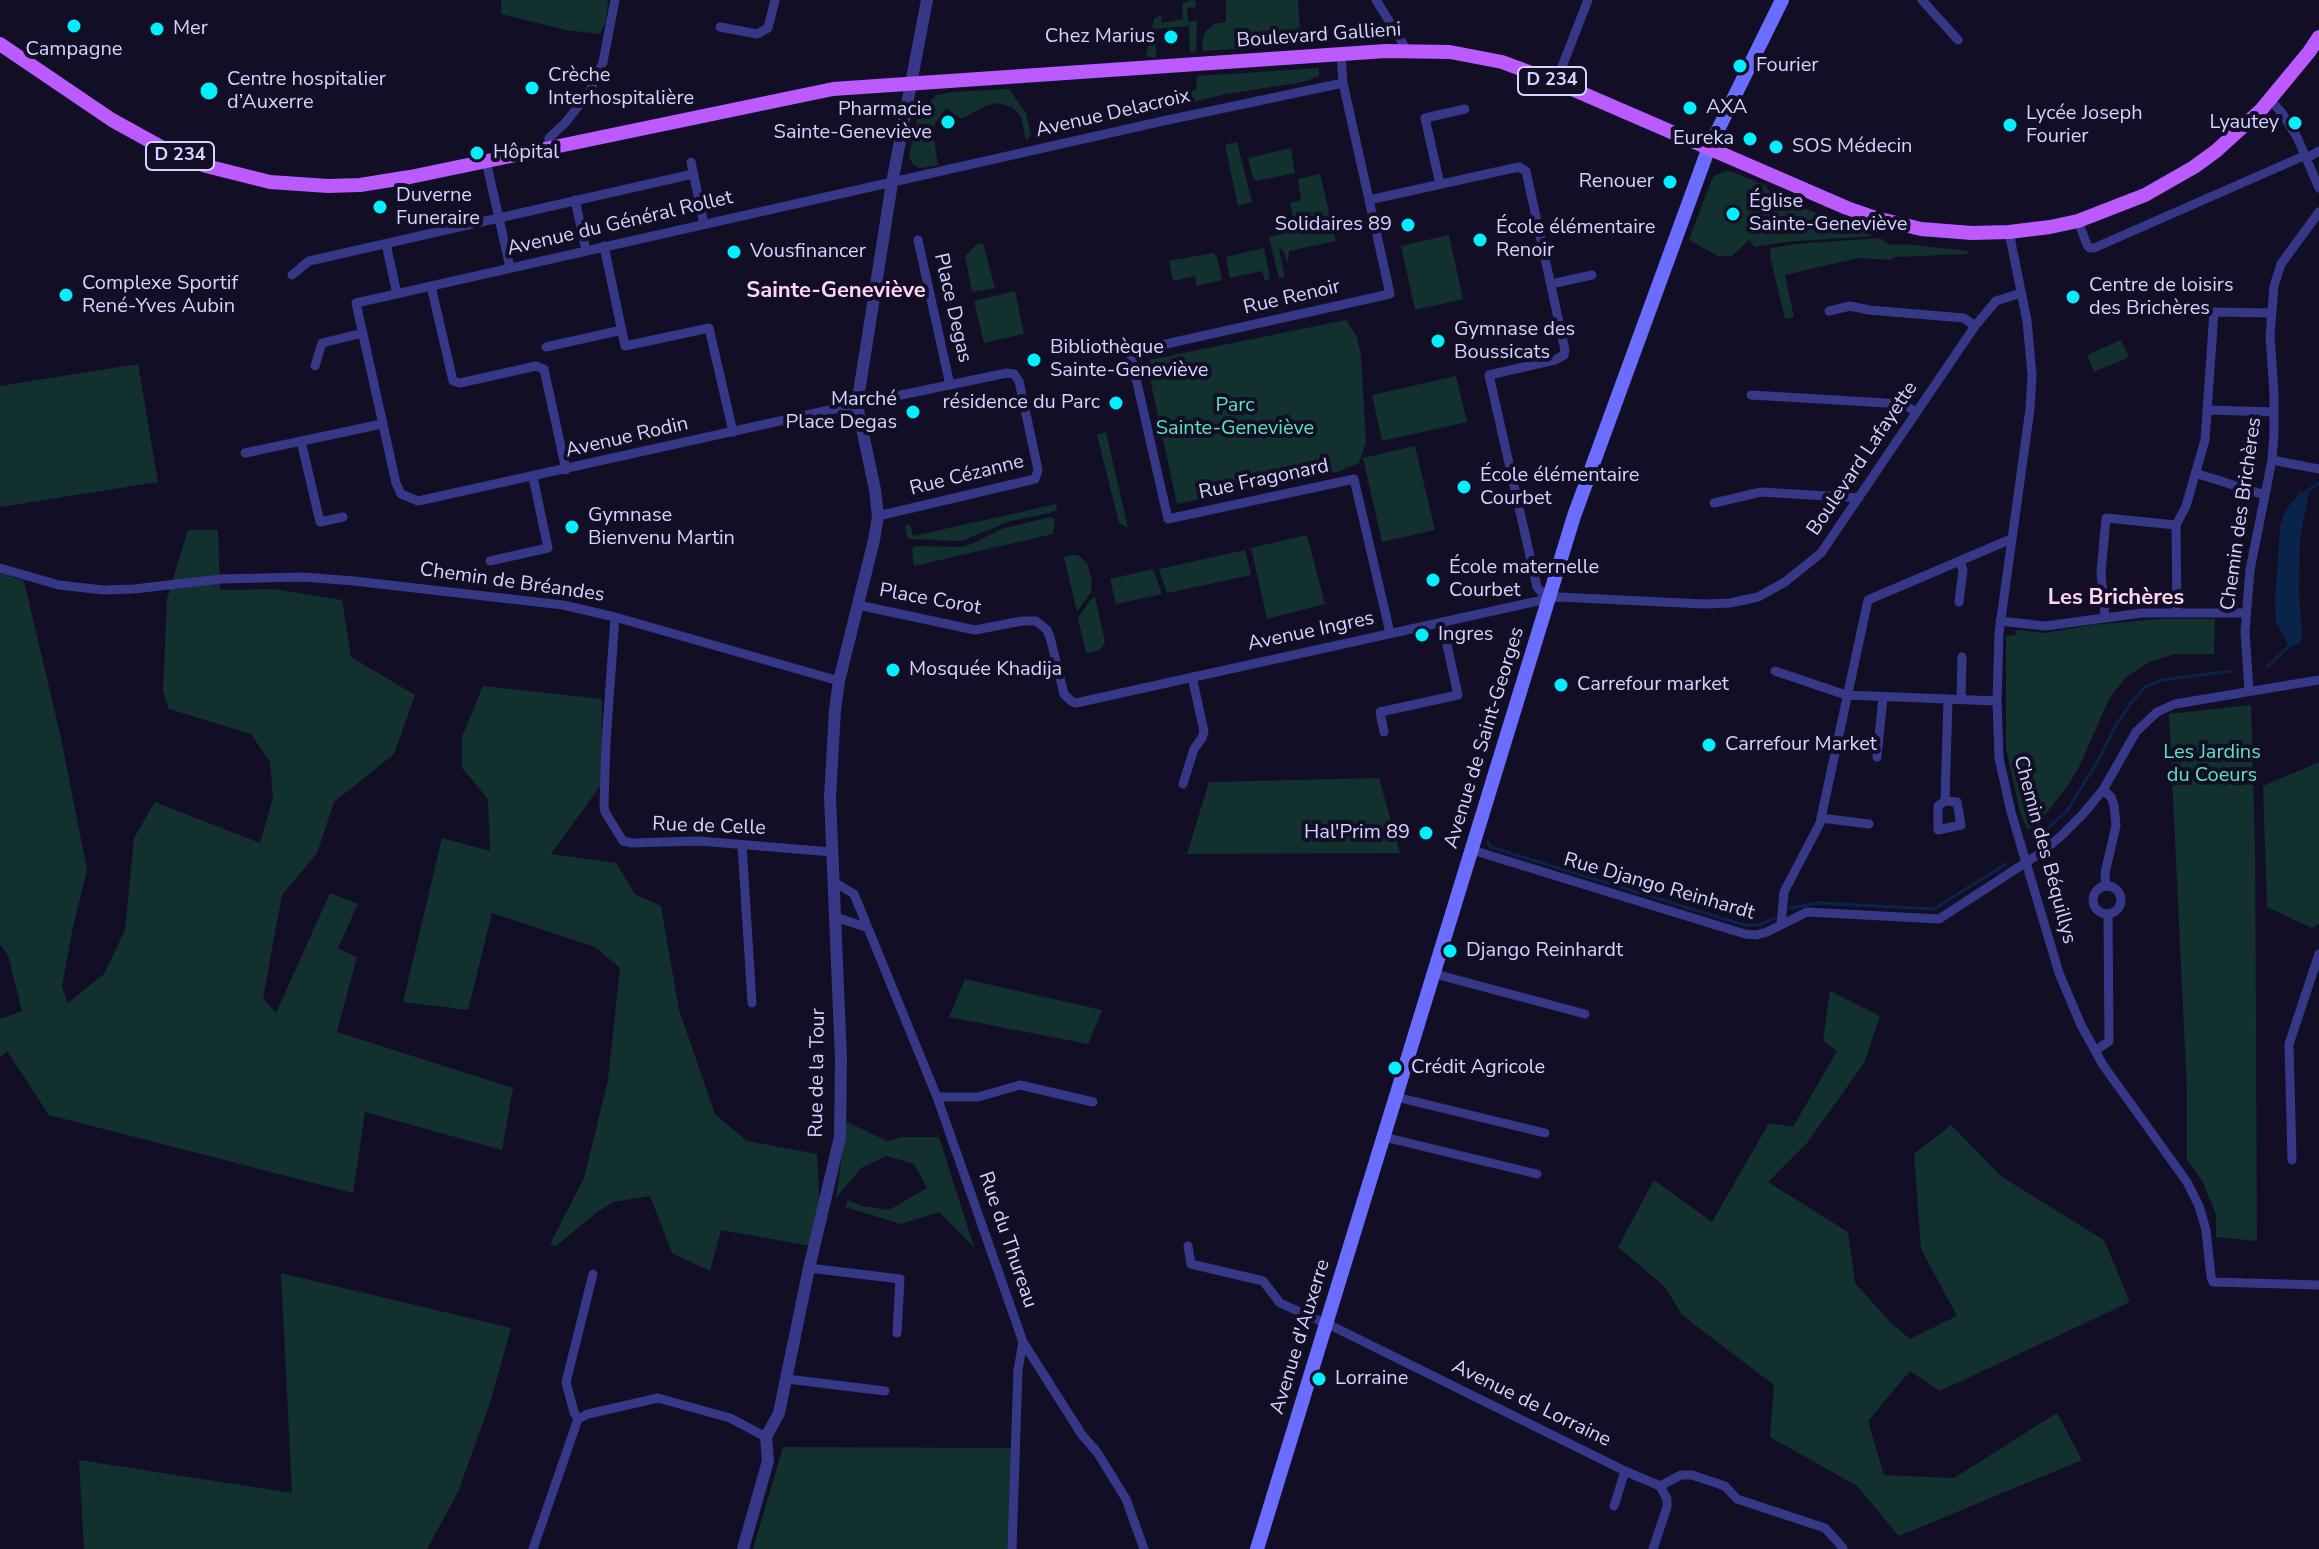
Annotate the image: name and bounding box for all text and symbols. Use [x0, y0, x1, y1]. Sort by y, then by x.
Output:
marker: Campagne [65, 17, 83, 35]
place label: Mer [173, 17, 208, 41]
street label: Boulevard Gallieni [1236, 18, 1402, 54]
marker: Mer [148, 20, 166, 38]
place label: Chez Marius [1045, 25, 1155, 49]
marker: Chez Marius [1162, 28, 1180, 46]
place label: Campagne [26, 38, 122, 62]
place label: Fourier [1756, 54, 1819, 78]
marker: Fourier [1731, 57, 1749, 75]
place label: Crèche Interhospitalière [548, 64, 694, 111]
road number: D 234 [1518, 67, 1586, 95]
place label: Centre hospitalier d’Auxerre [227, 68, 386, 115]
marker: Crèche Interhospitalière [523, 79, 541, 97]
marker: Centre hospitalier d’Auxerre [198, 80, 220, 102]
street label: Avenue Delacroix [1033, 85, 1193, 143]
place label: AXA [1706, 96, 1747, 120]
place label: Pharmacie Sainte-Geneviève [774, 98, 932, 145]
marker: AXA [1681, 99, 1699, 117]
place label: Lycée Joseph Fourier [2026, 102, 2143, 149]
place label: Lyautey [2209, 111, 2279, 135]
marker: Pharmacie Sainte-Geneviève [939, 113, 957, 131]
marker: Lyautey [2286, 114, 2304, 132]
marker: Lycée Joseph Fourier [2001, 116, 2019, 134]
place label: Eureka [1673, 127, 1734, 151]
marker: Eureka [1741, 130, 1759, 148]
place label: SOS Médecin [1792, 135, 1912, 159]
marker: SOS Médecin [1767, 138, 1785, 156]
place label: Hôpital [493, 141, 559, 165]
road number: D 234 [146, 142, 214, 170]
marker: Hôpital [468, 144, 486, 162]
place label: Renouer [1579, 170, 1654, 194]
marker: Renouer [1661, 173, 1679, 191]
place label: Duverne Funeraire [396, 184, 480, 231]
street label: Avenue du Général Rollet [505, 186, 735, 262]
place label: Église Sainte-Geneviève [1749, 190, 1907, 237]
marker: Duverne Funeraire [371, 198, 389, 216]
marker: Église Sainte-Geneviève [1724, 205, 1742, 223]
place label: Solidaires 89 [1275, 213, 1392, 237]
marker: Solidaires 89 [1399, 216, 1417, 234]
place label: École élémentaire Renoir [1496, 216, 1655, 263]
marker: École élémentaire Renoir [1471, 231, 1489, 249]
place label: Vousfinancer [750, 240, 866, 264]
marker: Vousfinancer [725, 243, 743, 261]
street label: Place Degas [928, 251, 976, 365]
place label: Complexe Sportif René-Yves Aubin [82, 272, 238, 319]
place label: Centre de loisirs des Brichères [2089, 274, 2234, 321]
street label: Rue Renoir [1241, 275, 1343, 321]
district label: Sainte-Geneviève [746, 279, 926, 305]
marker: Complexe Sportif René-Yves Aubin [57, 286, 75, 304]
marker: Centre de loisirs des Brichères [2064, 288, 2082, 306]
place label: Gymnase des Boussicats [1454, 318, 1575, 365]
marker: Gymnase des Boussicats [1429, 332, 1447, 350]
place label: Bibliothèque Sainte-Geneviève [1050, 336, 1208, 383]
marker: Bibliothèque Sainte-Geneviève [1025, 351, 1043, 369]
street label: Boulevard Lafayette [1803, 378, 1923, 540]
place label: Marché Place Degas [786, 388, 897, 435]
place label: résidence du Parc [942, 391, 1100, 415]
marker: résidence du Parc [1107, 394, 1125, 412]
park label: Parc Sainte-Geneviève [1156, 394, 1314, 441]
marker: Marché Place Degas [904, 403, 922, 421]
street label: Avenue Rodin [563, 412, 691, 464]
street label: Chemin des Brichères [2217, 416, 2267, 612]
street label: Rue Cézanne [907, 450, 1027, 502]
street label: Rue Fragonard [1197, 455, 1331, 505]
place label: École élémentaire Courbet [1480, 464, 1639, 511]
marker: École élémentaire Courbet [1455, 478, 1473, 496]
place label: Gymnase Bienvenu Martin [588, 504, 735, 551]
marker: Gymnase Bienvenu Martin [563, 518, 581, 536]
place label: École maternelle Courbet [1449, 556, 1599, 603]
street label: Chemin de Bréandes [418, 558, 606, 608]
marker: École maternelle Courbet [1424, 571, 1442, 589]
street label: Place Corot [877, 579, 983, 621]
district label: Les Brichères [2048, 586, 2184, 612]
street label: Avenue Ingres [1246, 607, 1376, 657]
place label: Ingres [1438, 623, 1493, 647]
street label: Avenue de Saint-Georges [1440, 624, 1530, 852]
marker: Ingres [1413, 626, 1431, 644]
place label: Mosquée Khadija [909, 658, 1062, 682]
marker: Mosquée Khadija [884, 661, 902, 679]
place label: Carrefour market [1577, 673, 1729, 697]
marker: Carrefour market [1552, 676, 1570, 694]
place label: Carrefour Market [1725, 733, 1877, 757]
marker: Carrefour Market [1700, 736, 1718, 754]
park label: Les Jardins du Coeurs [2163, 741, 2261, 788]
street label: Chemin des Béquillys [2007, 753, 2081, 947]
street label: Rue de Celle [652, 813, 766, 841]
place label: Hal'Prim 89 [1304, 821, 1410, 845]
marker: Hal'Prim 89 [1417, 824, 1435, 842]
street label: Rue Django Reinhardt [1561, 848, 1757, 926]
place label: Django Reinhardt [1466, 939, 1623, 963]
marker: Django Reinhardt [1441, 942, 1459, 960]
street label: Rue de la Tour [805, 1008, 831, 1138]
place label: Crédit Agricole [1411, 1056, 1545, 1080]
marker: Crédit Agricole [1386, 1059, 1404, 1077]
street label: Rue du Thureau [972, 1169, 1042, 1311]
street label: Avenue d'Auxerre [1266, 1257, 1336, 1417]
street label: Avenue de Lorraine [1448, 1355, 1614, 1453]
place label: Lorraine [1335, 1367, 1408, 1391]
marker: Lorraine [1310, 1370, 1328, 1388]

